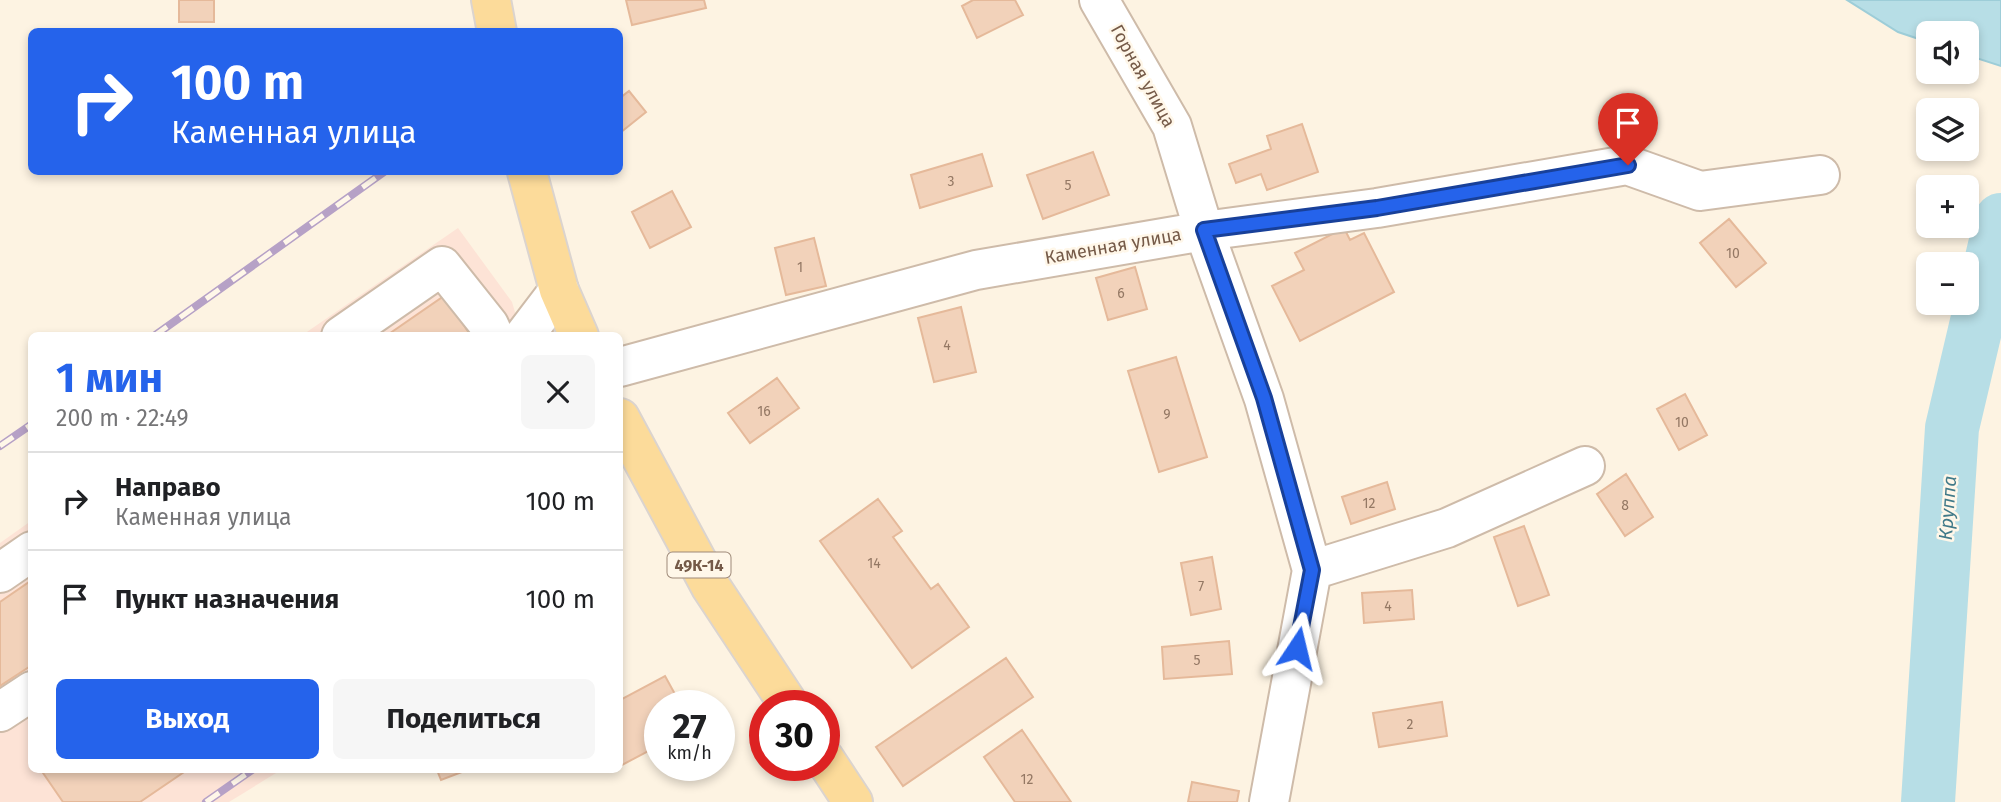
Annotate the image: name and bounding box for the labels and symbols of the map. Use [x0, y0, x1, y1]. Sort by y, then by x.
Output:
street label: Горная улица [1106, 21, 1180, 131]
pin [1598, 93, 1658, 165]
house number: 3 [948, 173, 955, 190]
house number: 5 [1064, 177, 1072, 194]
street label: Каменная улица [1043, 223, 1183, 269]
house number: 10 [1726, 245, 1740, 262]
house number: 1 [797, 259, 803, 276]
house number: 6 [1117, 285, 1125, 302]
house number: 4 [943, 337, 951, 354]
house number: 16 [757, 403, 771, 420]
house number: 9 [1163, 406, 1171, 423]
house number: 10 [1675, 414, 1689, 431]
water label: Круппа [1934, 475, 1961, 541]
house number: 12 [1363, 495, 1376, 512]
house number: 8 [1621, 497, 1629, 514]
road number: 49К-14 [668, 552, 730, 578]
house number: 14 [867, 555, 881, 572]
house number: 7 [1198, 578, 1204, 595]
house number: 4 [1384, 598, 1392, 615]
position arrow [1260, 611, 1334, 685]
house number: 5 [1193, 652, 1201, 669]
speed limit sign: 30 [749, 690, 840, 781]
house number: 2 [1407, 716, 1414, 733]
house number: 12 [1021, 771, 1034, 788]

